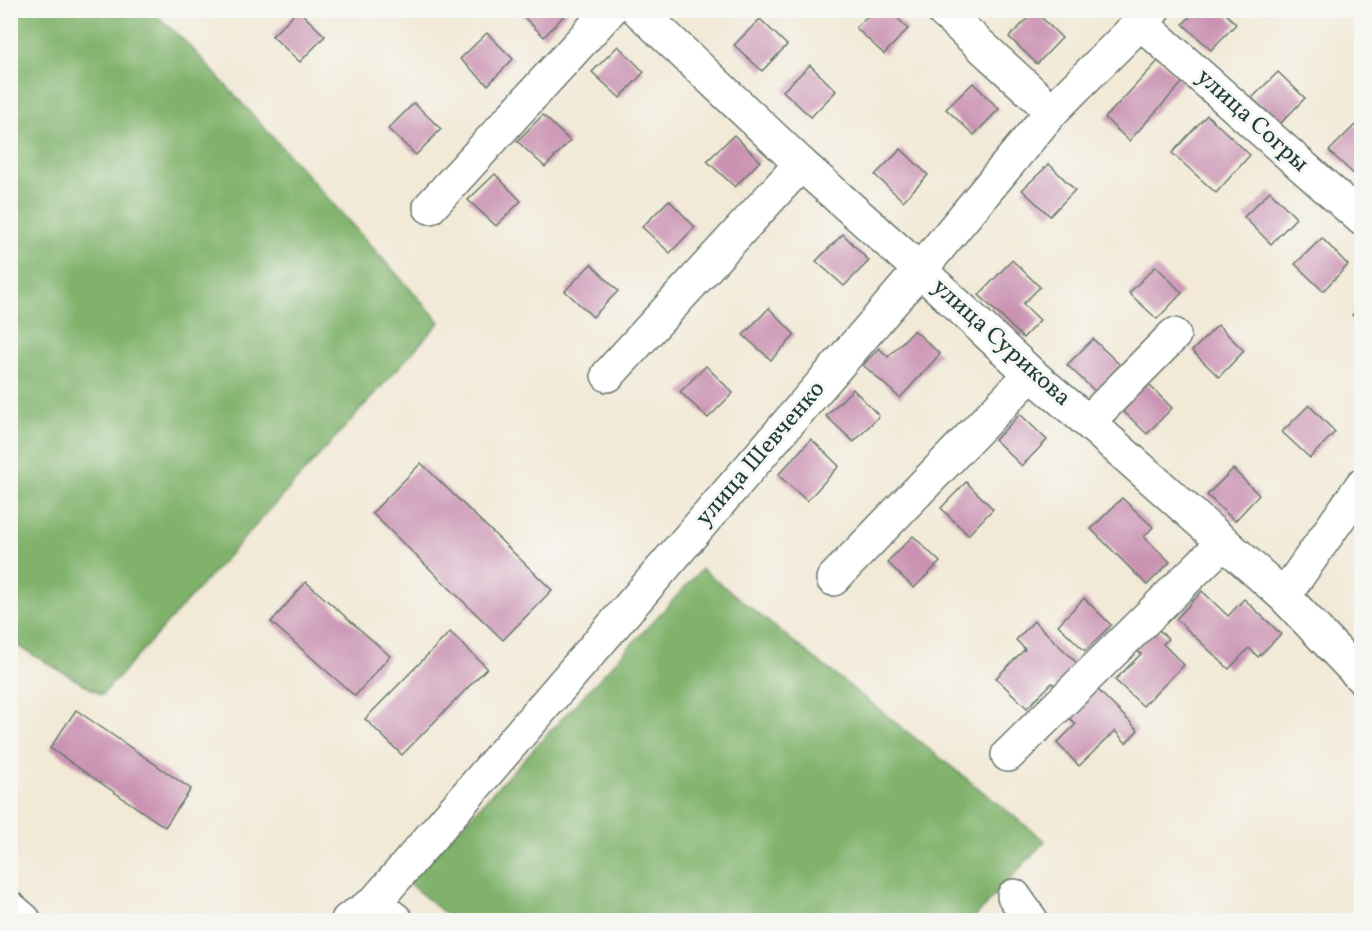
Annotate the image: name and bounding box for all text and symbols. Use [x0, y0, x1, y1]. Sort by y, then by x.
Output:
street label: улица Согры [1188, 61, 1316, 181]
street label: улица Сурикова [924, 271, 1078, 415]
street label: улица Шевченко [688, 374, 834, 534]

